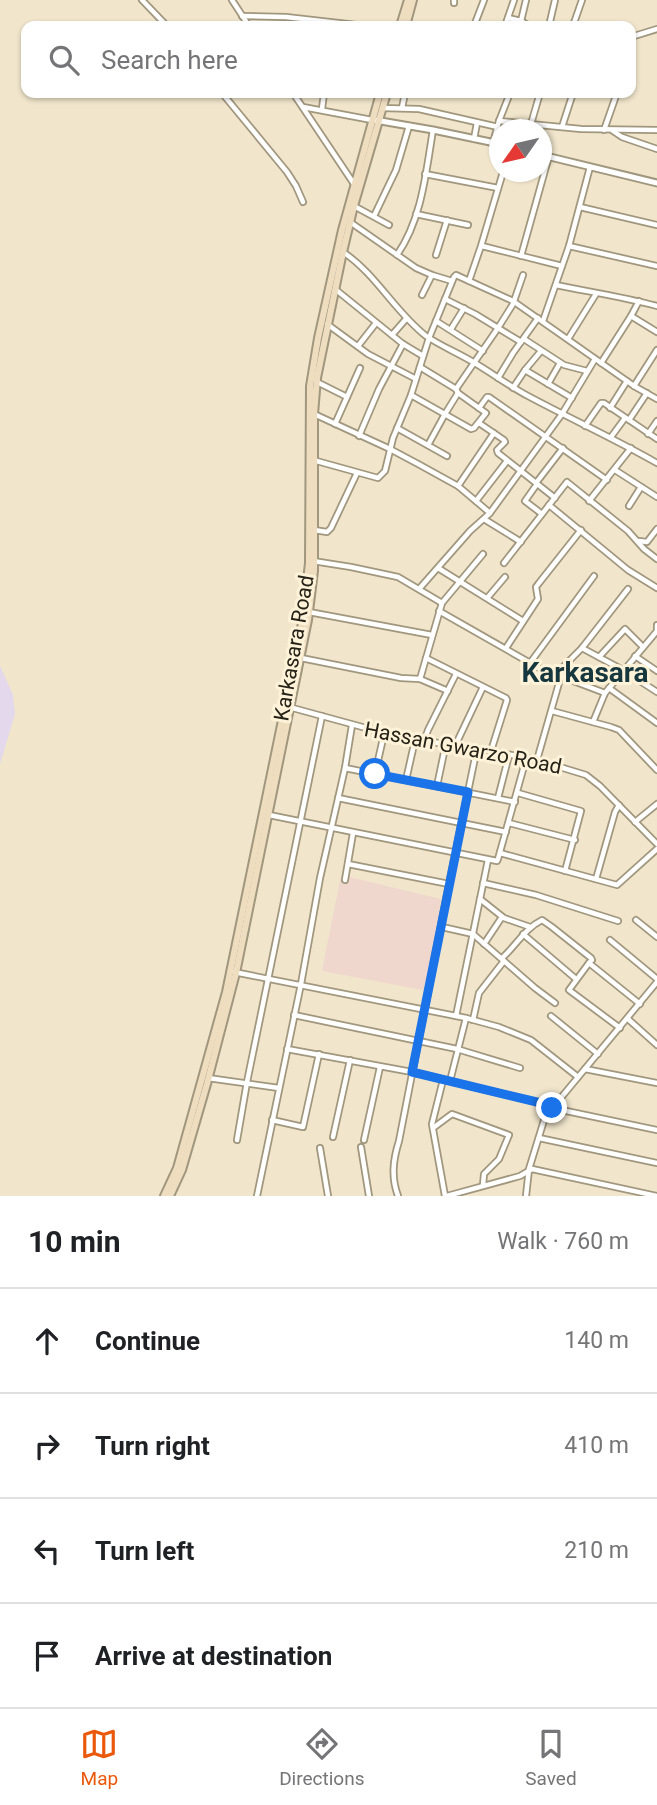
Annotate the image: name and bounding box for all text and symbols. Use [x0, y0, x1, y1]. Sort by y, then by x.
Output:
search box [21, 21, 636, 98]
icon: search [45, 41, 83, 79]
text: Search here [101, 45, 238, 75]
north arrow [489, 119, 552, 182]
street label: Karkasara Road [269, 573, 319, 723]
district label: Karkasara [521, 656, 649, 689]
street label: Hassan Gwarzo Road [362, 717, 564, 779]
route start [359, 758, 390, 789]
route end [536, 1092, 567, 1123]
text: 10 min [28, 1224, 121, 1259]
text: Walk · 760 m [497, 1228, 629, 1255]
icon: ahead [28, 1322, 66, 1360]
text: Continue [95, 1326, 200, 1356]
text: 140 m [564, 1327, 629, 1354]
icon: right [28, 1427, 66, 1465]
text: Turn right [95, 1431, 210, 1461]
text: 410 m [564, 1432, 629, 1459]
icon: left [28, 1532, 66, 1570]
text: Turn left [95, 1536, 194, 1566]
text: 210 m [564, 1537, 629, 1564]
icon: arrive [28, 1637, 66, 1675]
text: Arrive at destination [95, 1641, 332, 1671]
tab: Map [80, 1725, 118, 1790]
tab: Directions [279, 1725, 364, 1790]
tab: Saved [525, 1725, 577, 1790]

